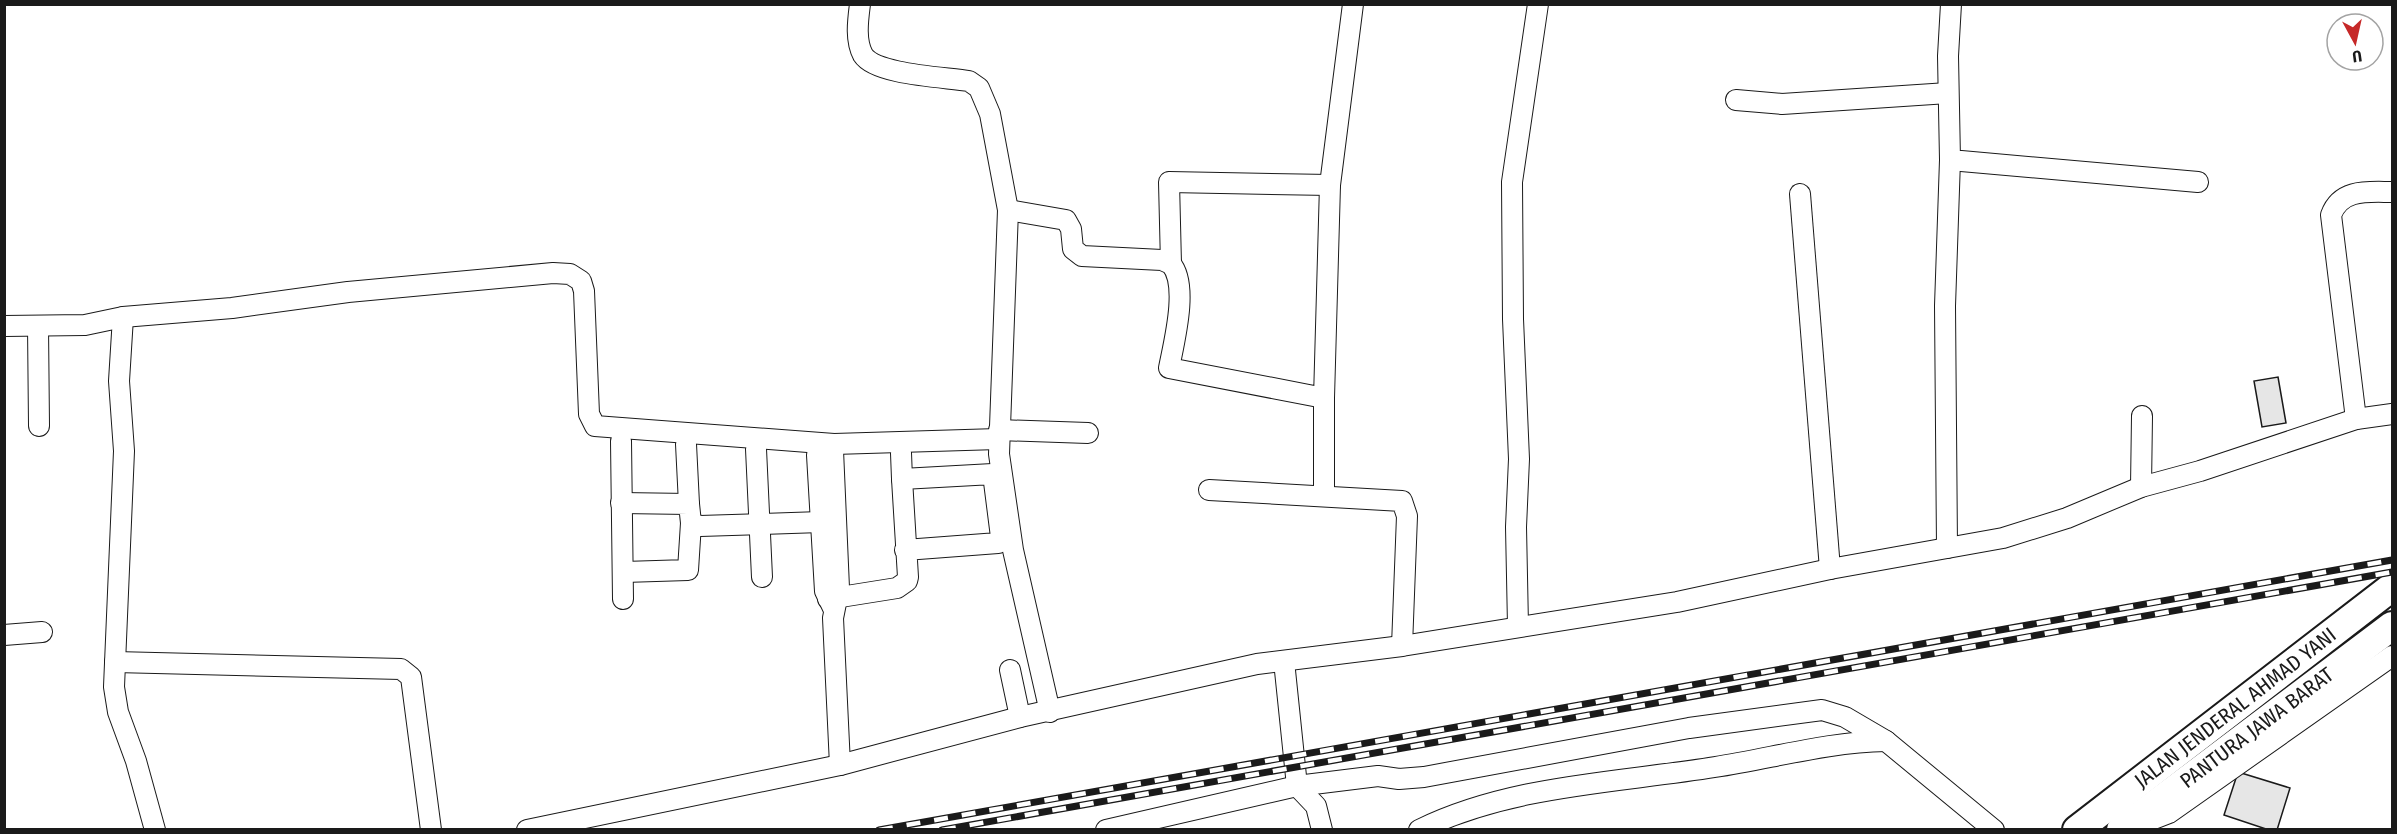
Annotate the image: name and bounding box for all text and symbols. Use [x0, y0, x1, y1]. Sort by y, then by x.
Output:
north arrow [2325, 12, 2385, 72]
text: U [2351, 46, 2363, 66]
street label: JALAN JENDERAL AHMAD YANI [2129, 622, 2341, 794]
street label: PANTURA JAWA BARAT [2175, 662, 2339, 794]

